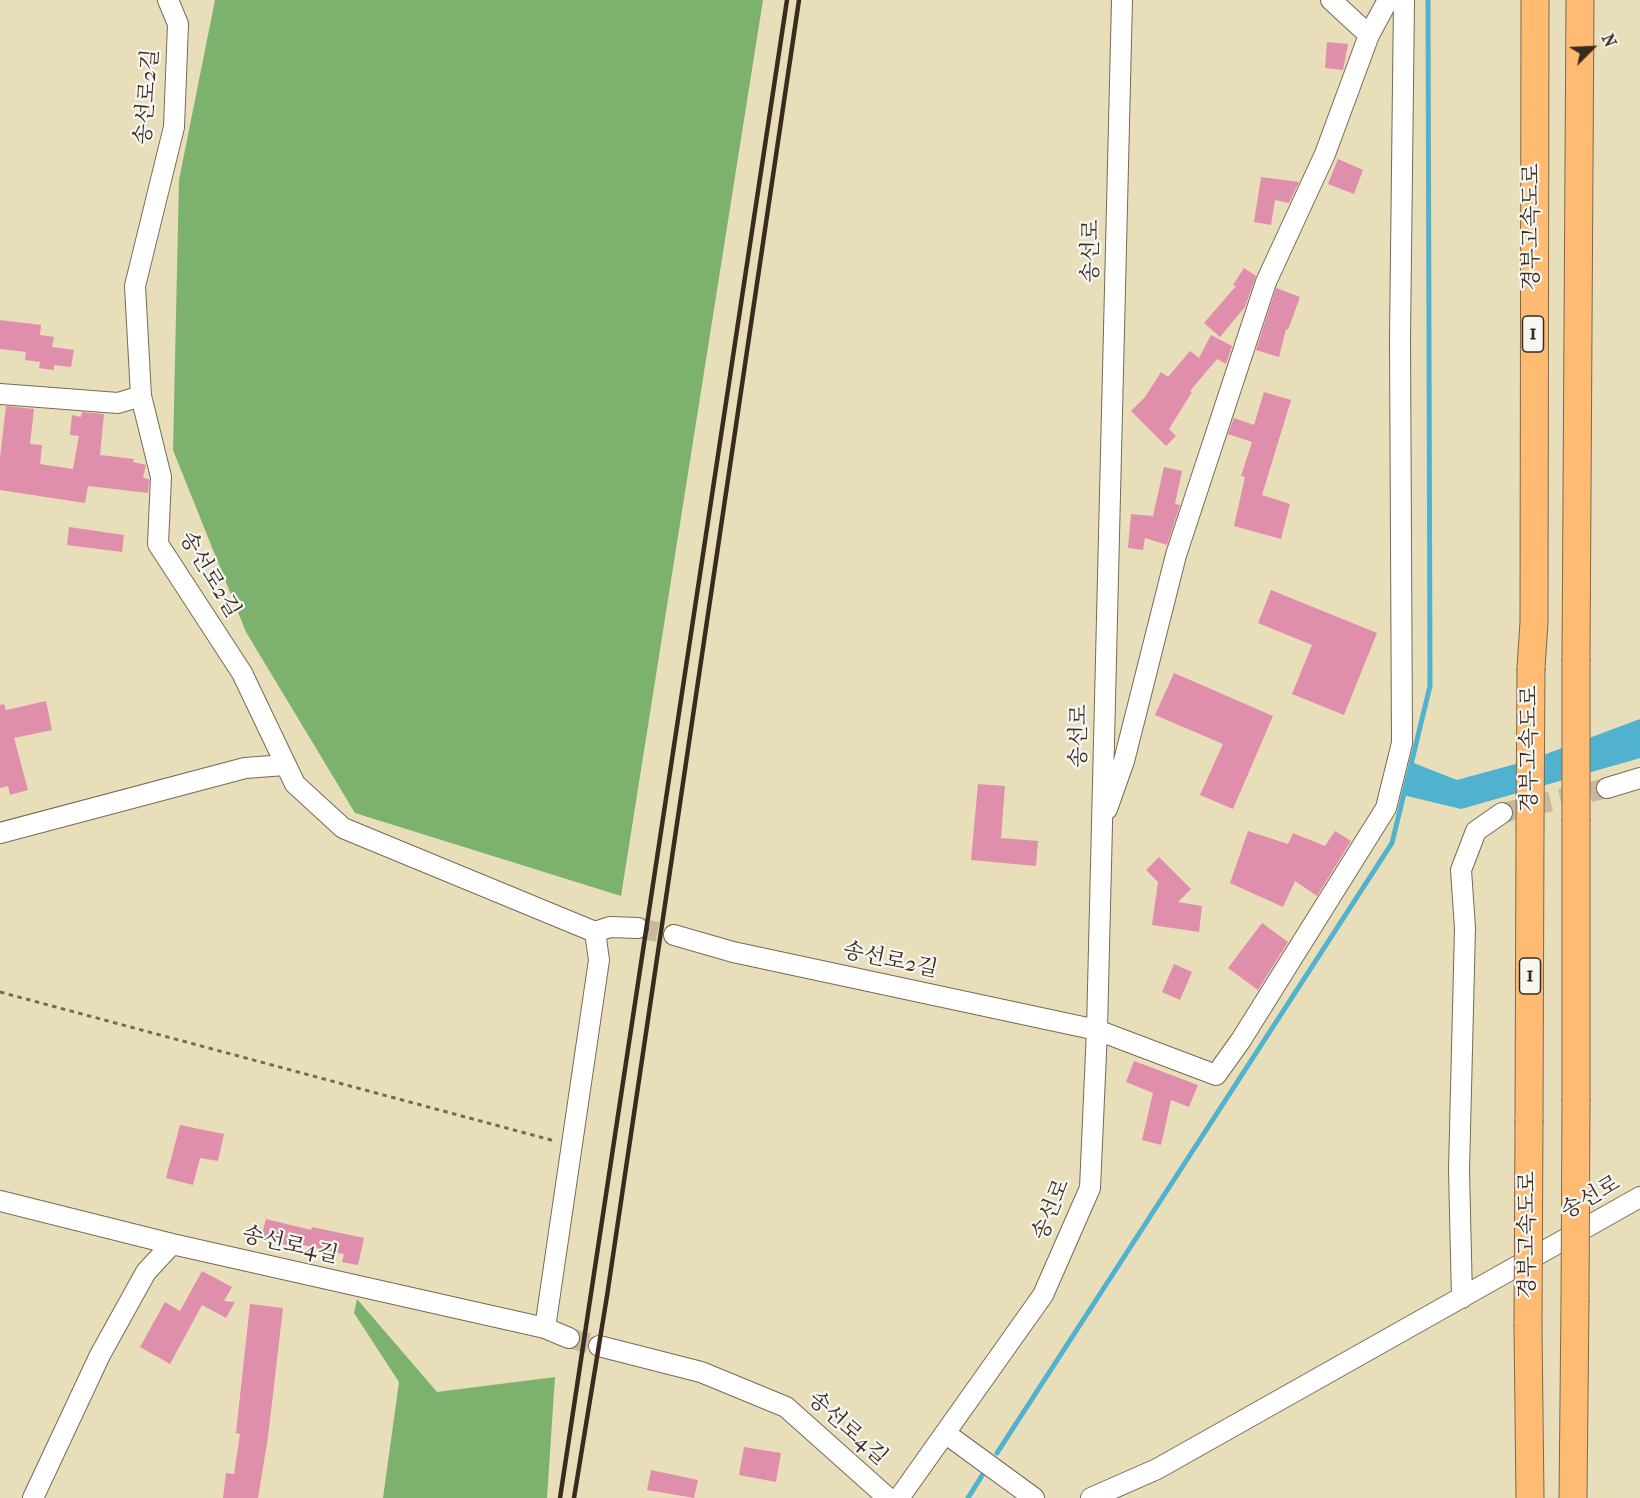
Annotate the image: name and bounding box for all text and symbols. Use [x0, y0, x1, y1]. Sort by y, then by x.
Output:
north arrow [1562, 18, 1622, 78]
text: N [1598, 31, 1620, 50]
street label: 송선로2길 [131, 48, 165, 146]
street label: 경부고속도로 [1520, 163, 1546, 291]
street label: 송선로 [1078, 219, 1106, 283]
road number: 1 [1522, 316, 1544, 352]
street label: 송선로2길 [173, 527, 245, 623]
street label: 경부고속도로 [1518, 685, 1544, 813]
street label: 송선로 [1066, 704, 1094, 768]
street label: 송선로2길 [840, 938, 940, 984]
road number: 1 [1520, 958, 1540, 994]
street label: 경부고속도로 [1516, 1171, 1542, 1299]
street label: 송선로 [1557, 1171, 1625, 1225]
street label: 송선로 [1028, 1175, 1076, 1245]
street label: 송선로4길 [239, 1222, 341, 1270]
street label: 송선로4길 [802, 1386, 892, 1472]

